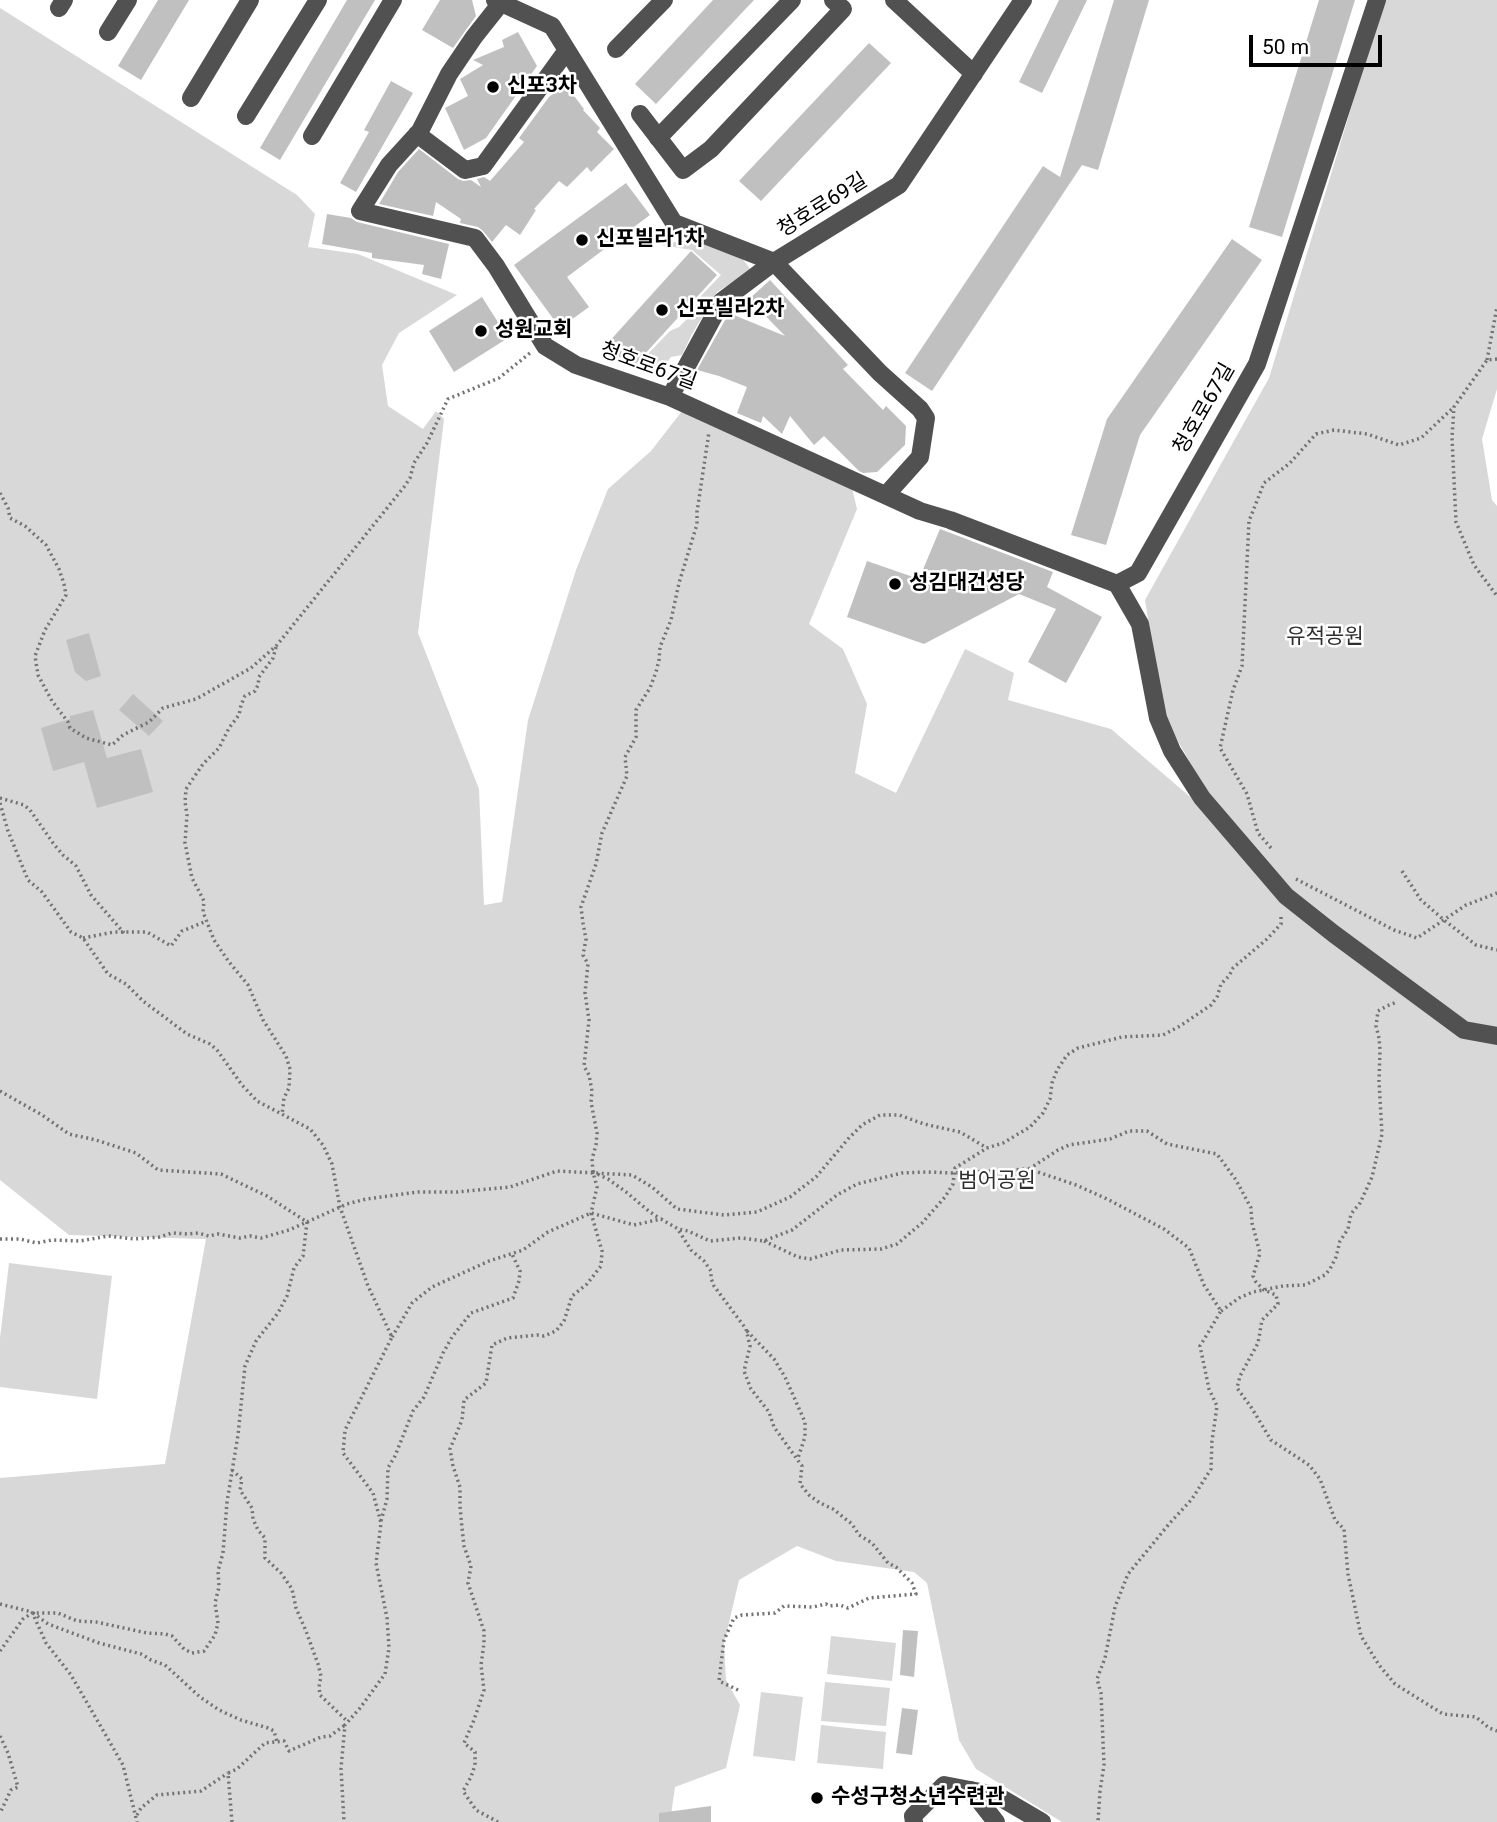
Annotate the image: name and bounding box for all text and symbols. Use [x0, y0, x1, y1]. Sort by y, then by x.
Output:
scale bar [1252, 21, 1385, 65]
text: 50 m [1262, 35, 1309, 59]
place label: 신포3차 [507, 74, 577, 100]
marker: 신포3차 [485, 79, 501, 95]
street label: 청호로69길 [774, 169, 872, 243]
place label: 신포빌라1차 [596, 227, 705, 253]
marker: 신포빌라1차 [574, 232, 590, 248]
place label: 신포빌라2차 [676, 297, 785, 323]
marker: 신포빌라2차 [654, 302, 670, 318]
place label: 성원교회 [495, 318, 572, 344]
marker: 성원교회 [473, 323, 489, 339]
street label: 청호로67길 [596, 338, 700, 396]
street label: 청호로67길 [1169, 359, 1241, 459]
place label: 성김대건성당 [909, 571, 1025, 597]
marker: 성김대건성당 [887, 576, 903, 592]
park label: 유적공원 [1286, 625, 1364, 651]
park label: 범어공원 [958, 1169, 1036, 1195]
place label: 수성구청소년수련관 [831, 1785, 1005, 1811]
marker: 수성구청소년수련관 [809, 1790, 825, 1806]

